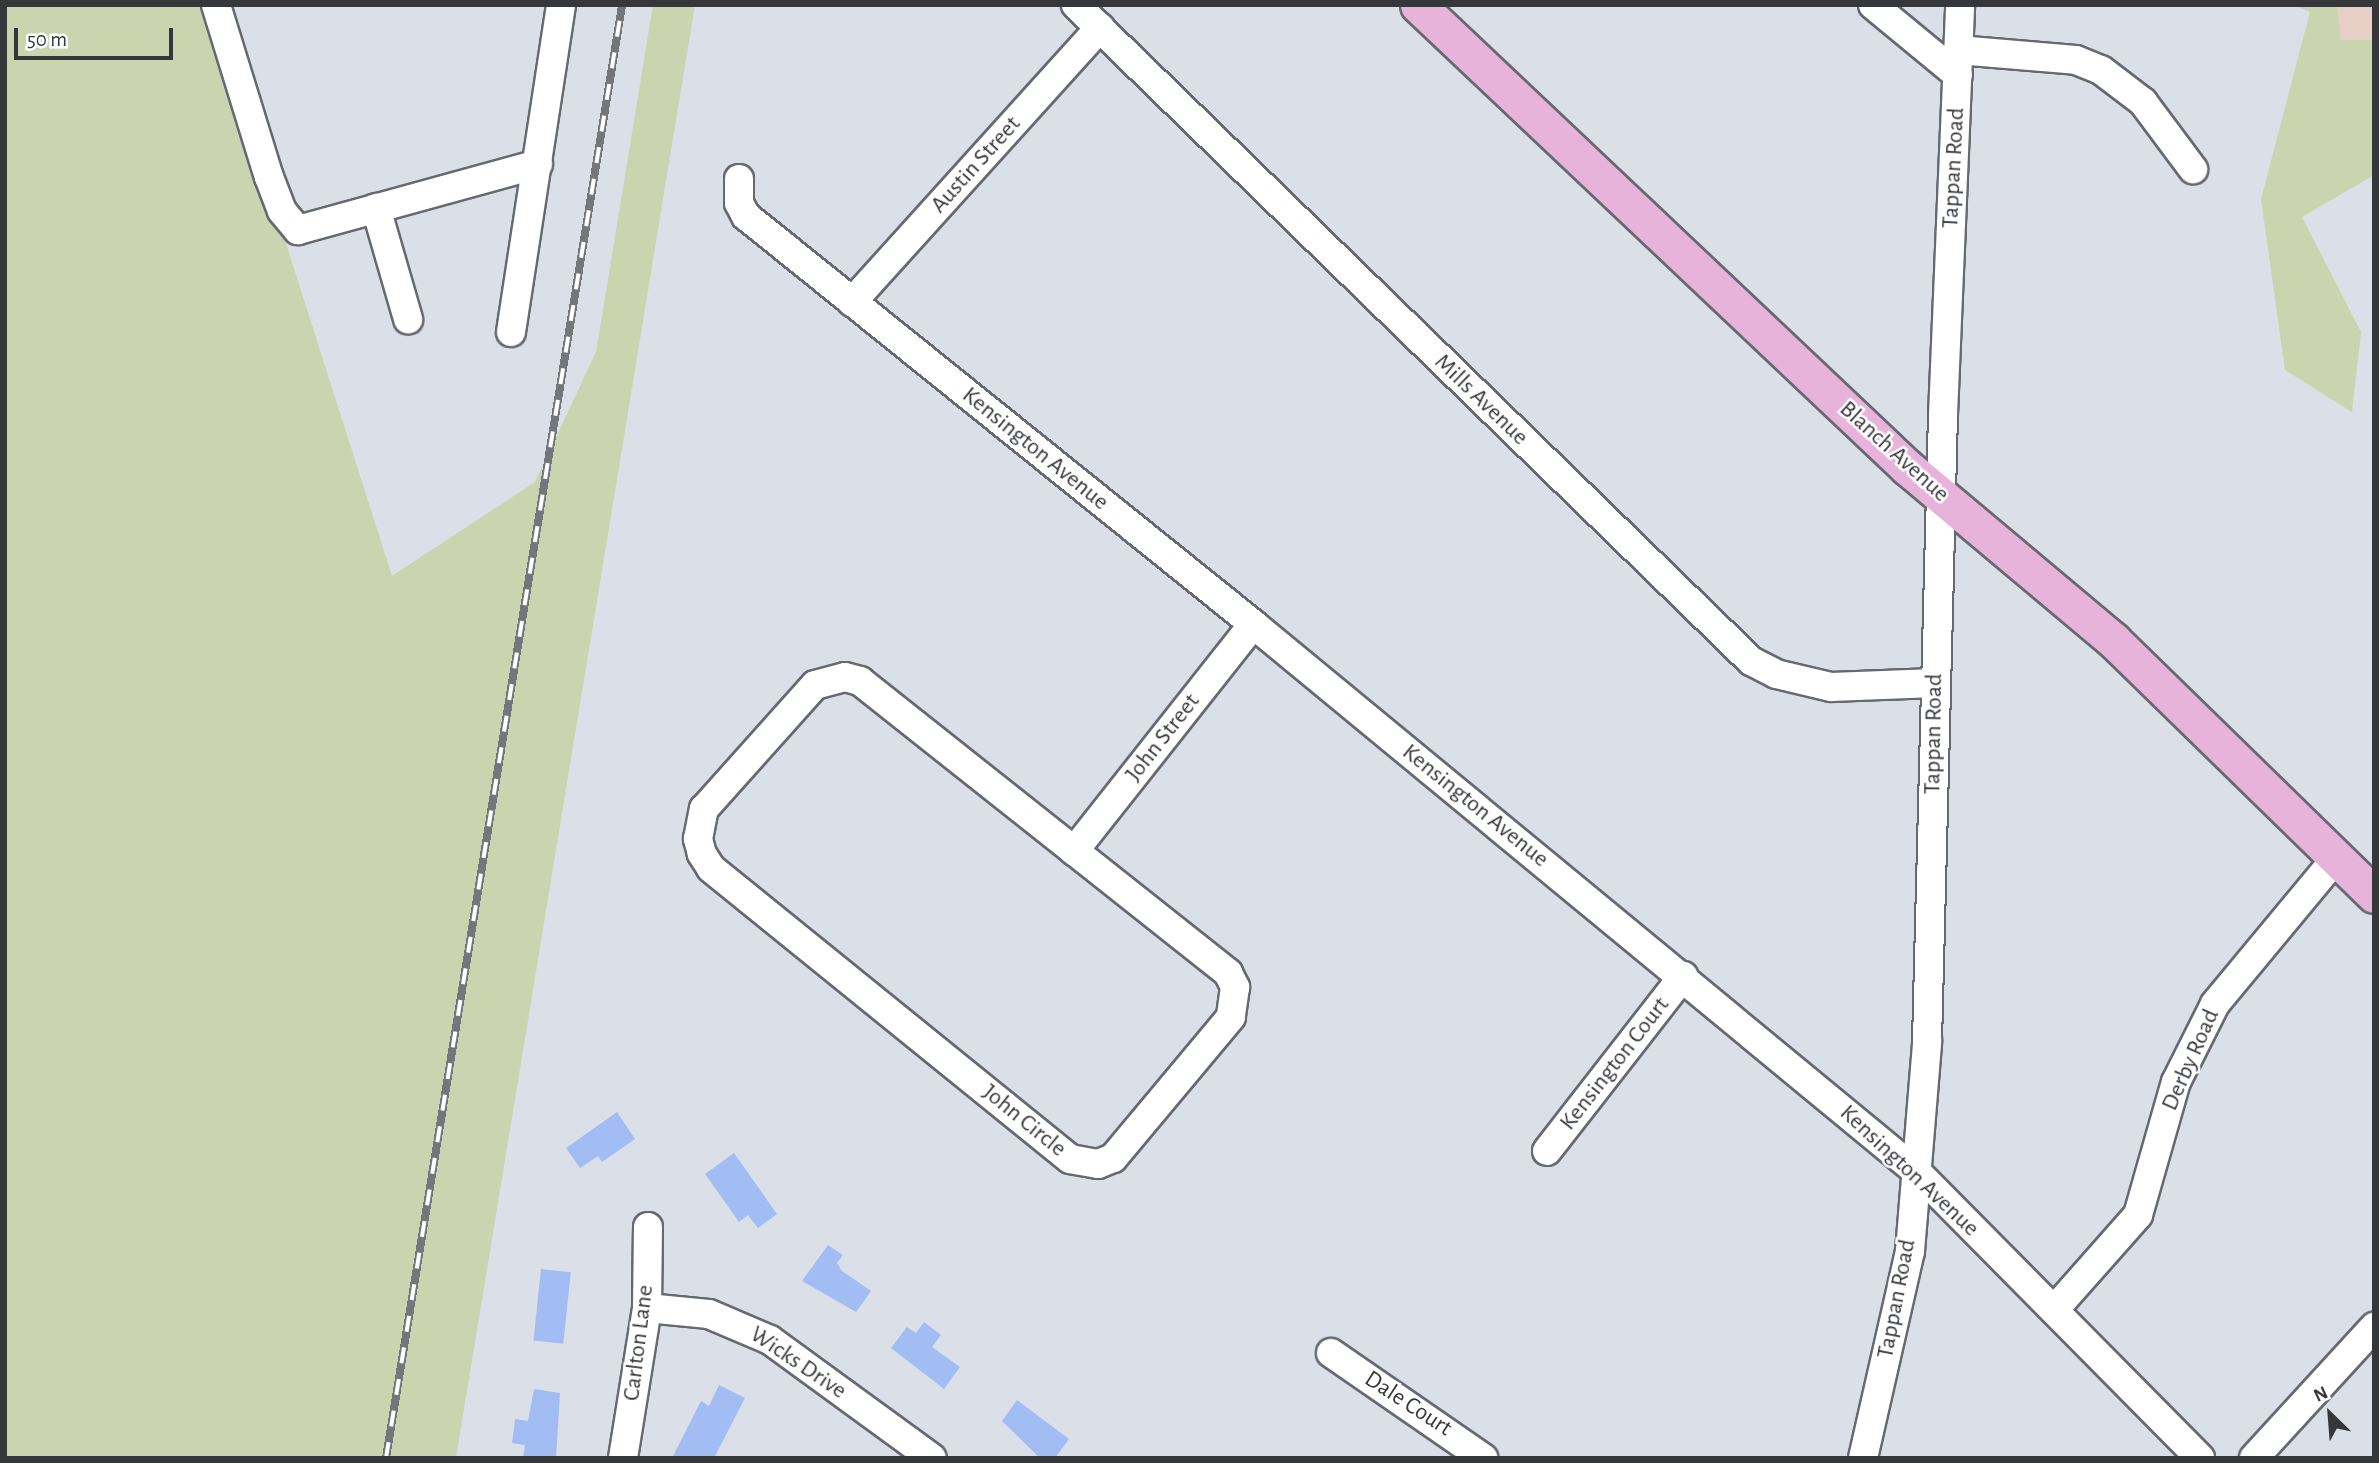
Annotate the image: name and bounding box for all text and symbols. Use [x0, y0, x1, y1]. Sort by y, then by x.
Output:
scale bar [18, 14, 177, 58]
text: 50 m [27, 29, 67, 50]
street label: Tappan Road [1936, 107, 1972, 229]
street label: Austin Street [925, 110, 1027, 220]
street label: Mills Avenue [1428, 348, 1534, 452]
street label: Kensington Avenue [956, 381, 1114, 517]
street label: Blanch Avenue [1833, 395, 1955, 509]
street label: Tappan Road [1919, 673, 1949, 795]
street label: John Street [1120, 688, 1206, 788]
street label: Kensington Avenue [1396, 738, 1554, 874]
street label: Kensington Court [1554, 992, 1676, 1136]
street label: Derby Road [2156, 1005, 2226, 1115]
street label: John Circle [976, 1078, 1072, 1164]
street label: Kensington Avenue [1833, 1099, 1985, 1243]
street label: Tappan Road [1871, 1237, 1923, 1361]
street label: Carlton Lane [618, 1283, 660, 1403]
street label: Wicks Drive [744, 1320, 852, 1406]
street label: Dale Court [1359, 1365, 1457, 1443]
north arrow [2295, 1379, 2365, 1449]
text: N [2311, 1383, 2331, 1406]

